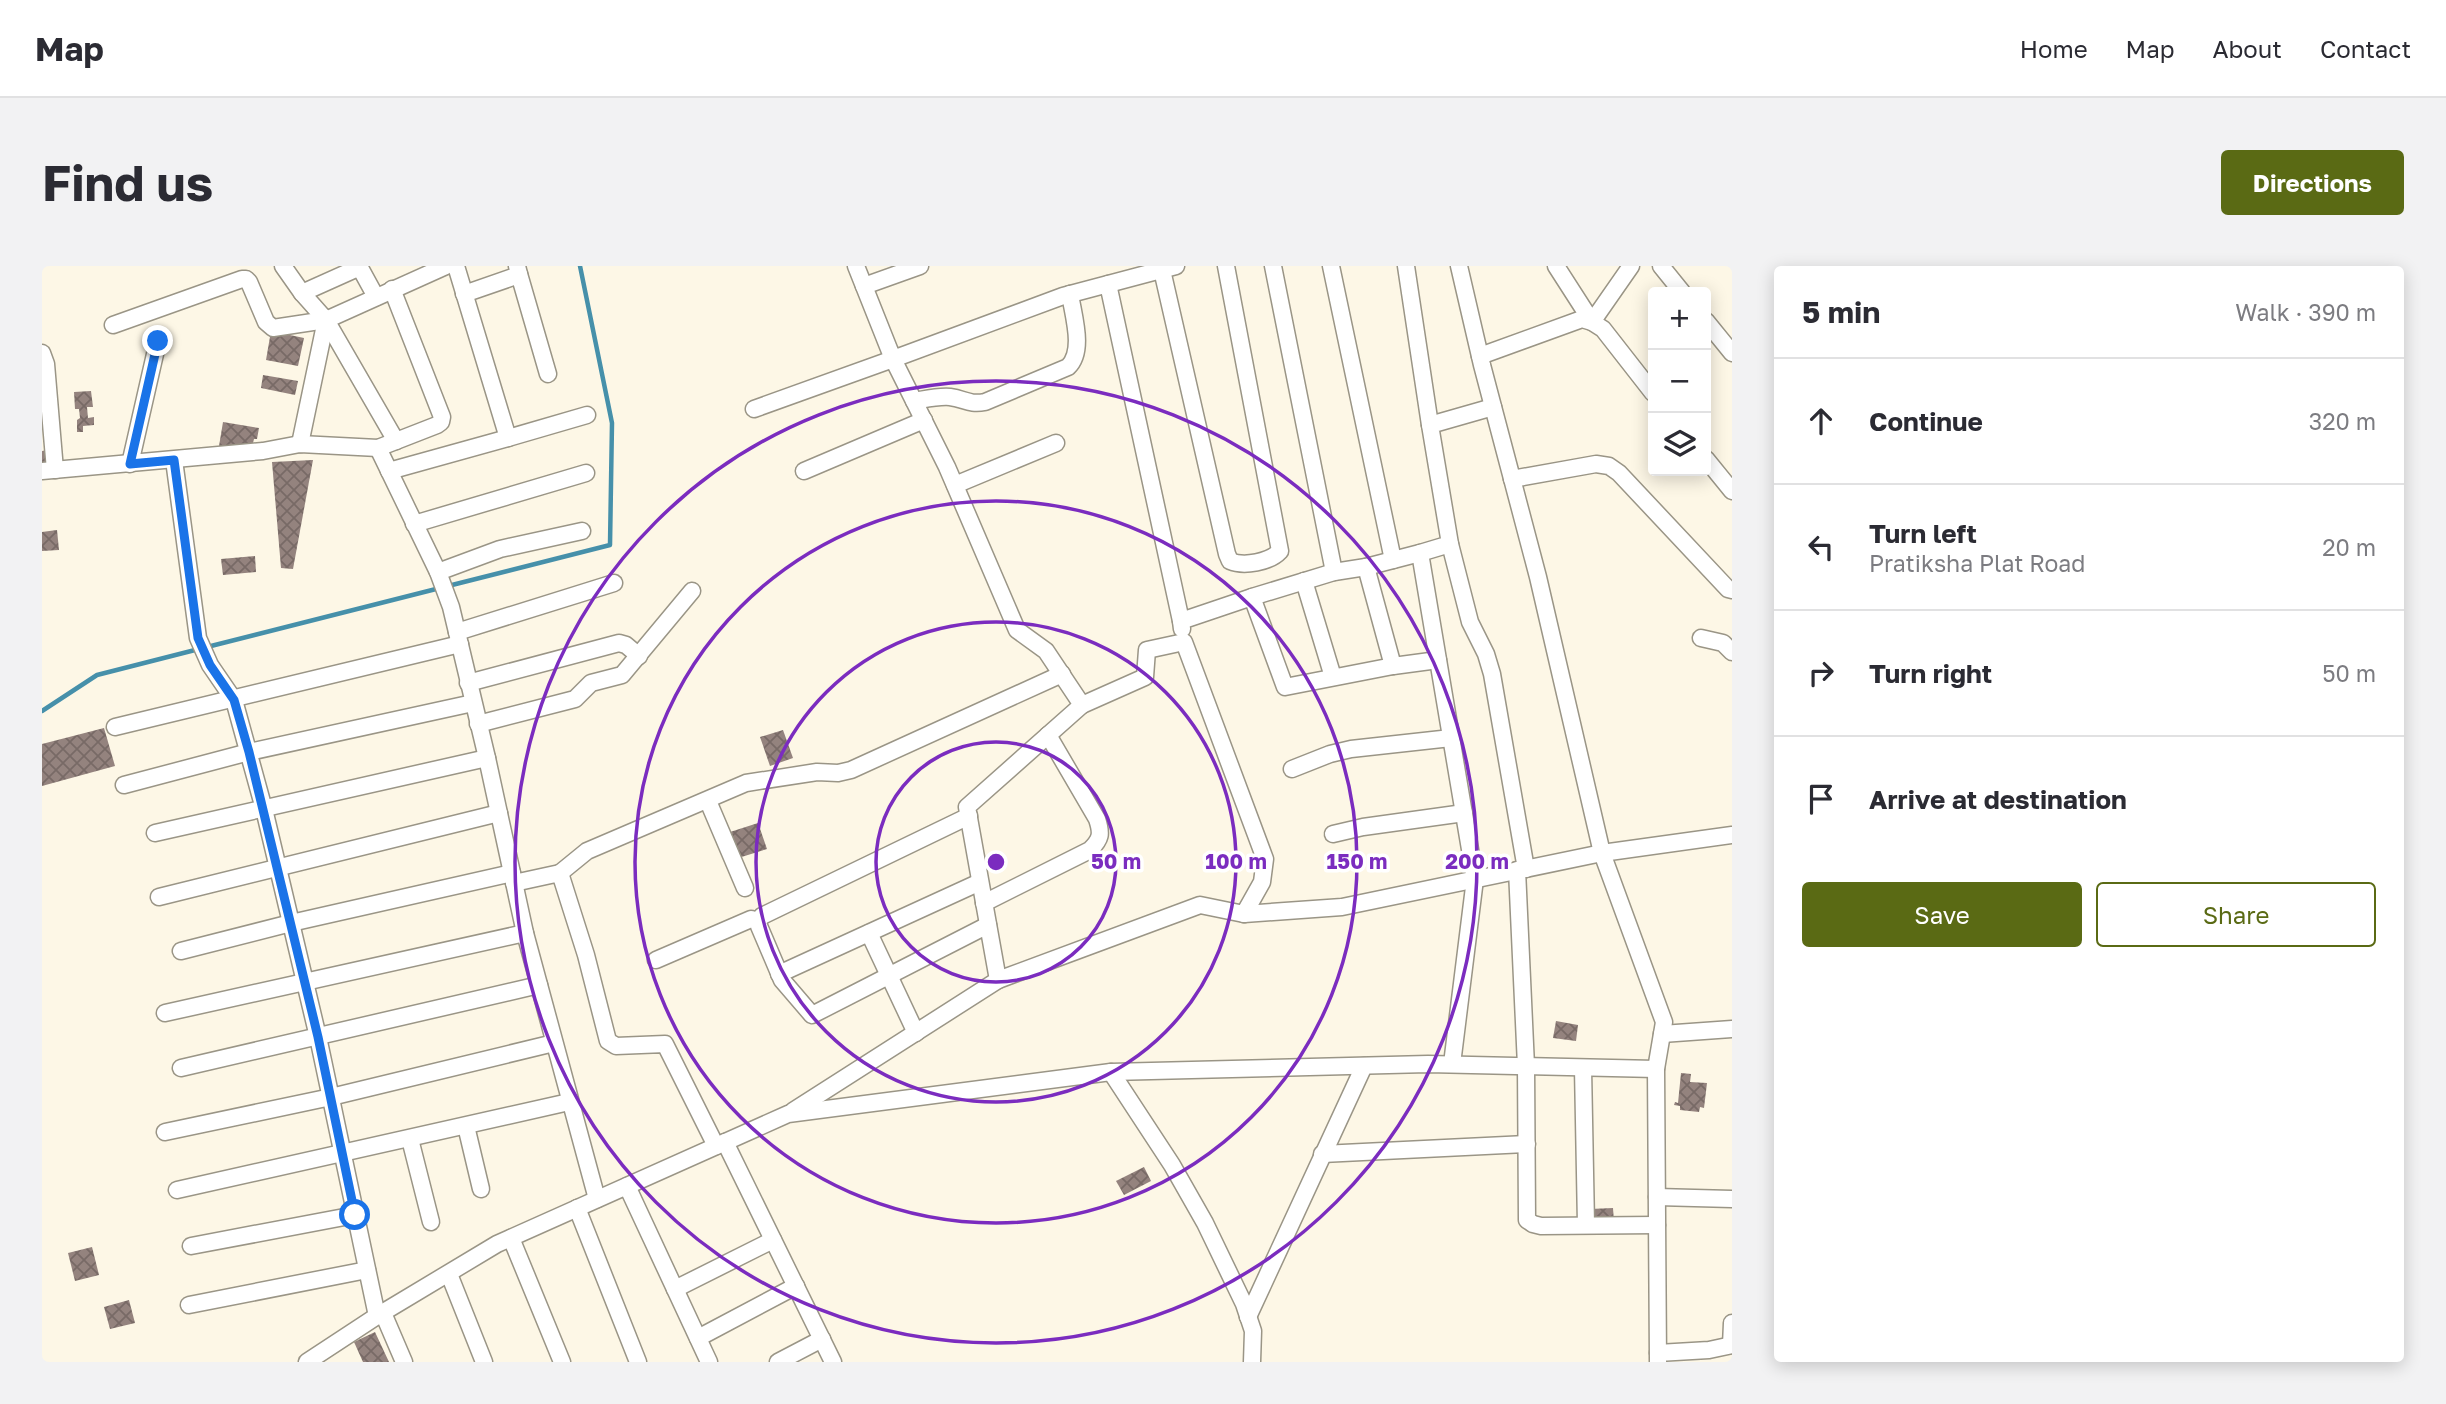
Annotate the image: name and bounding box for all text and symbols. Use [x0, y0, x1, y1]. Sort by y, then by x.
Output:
text: Map [35, 29, 104, 68]
text: Home [2020, 34, 2088, 63]
text: Map [2126, 34, 2175, 63]
text: About [2213, 34, 2282, 63]
text: Contact [2320, 34, 2411, 63]
button: Directions [2221, 150, 2404, 215]
text: Find us [42, 153, 213, 212]
map controls [1648, 287, 1711, 476]
button: + [1648, 287, 1711, 350]
text: 5 min [1802, 294, 1880, 330]
text: Walk · 390 m [2235, 298, 2376, 326]
route end [142, 325, 173, 356]
button: − [1648, 350, 1711, 413]
icon: ahead [1802, 402, 1840, 440]
text: Continue [1869, 406, 1983, 437]
text: 320 m [2309, 407, 2376, 435]
button: layers [1648, 413, 1711, 476]
text: Turn left [1869, 518, 1977, 549]
icon: left [1802, 528, 1840, 566]
text: 20 m [2322, 533, 2376, 561]
text: Pratiksha Plat Road [1869, 549, 2086, 577]
icon: right [1802, 654, 1840, 692]
text: Turn right [1869, 658, 1992, 689]
text: 50 m [2322, 659, 2376, 687]
icon: arrive [1802, 780, 1840, 818]
text: Arrive at destination [1869, 784, 2127, 815]
text: 50 m [1091, 848, 1141, 874]
text: 100 m [1205, 848, 1267, 874]
text: 150 m [1327, 848, 1387, 874]
text: 200 m [1445, 848, 1509, 874]
centre of rings [984, 850, 1008, 874]
button: Save [1802, 882, 2082, 947]
button: Share [2096, 882, 2376, 947]
route start [339, 1199, 370, 1230]

